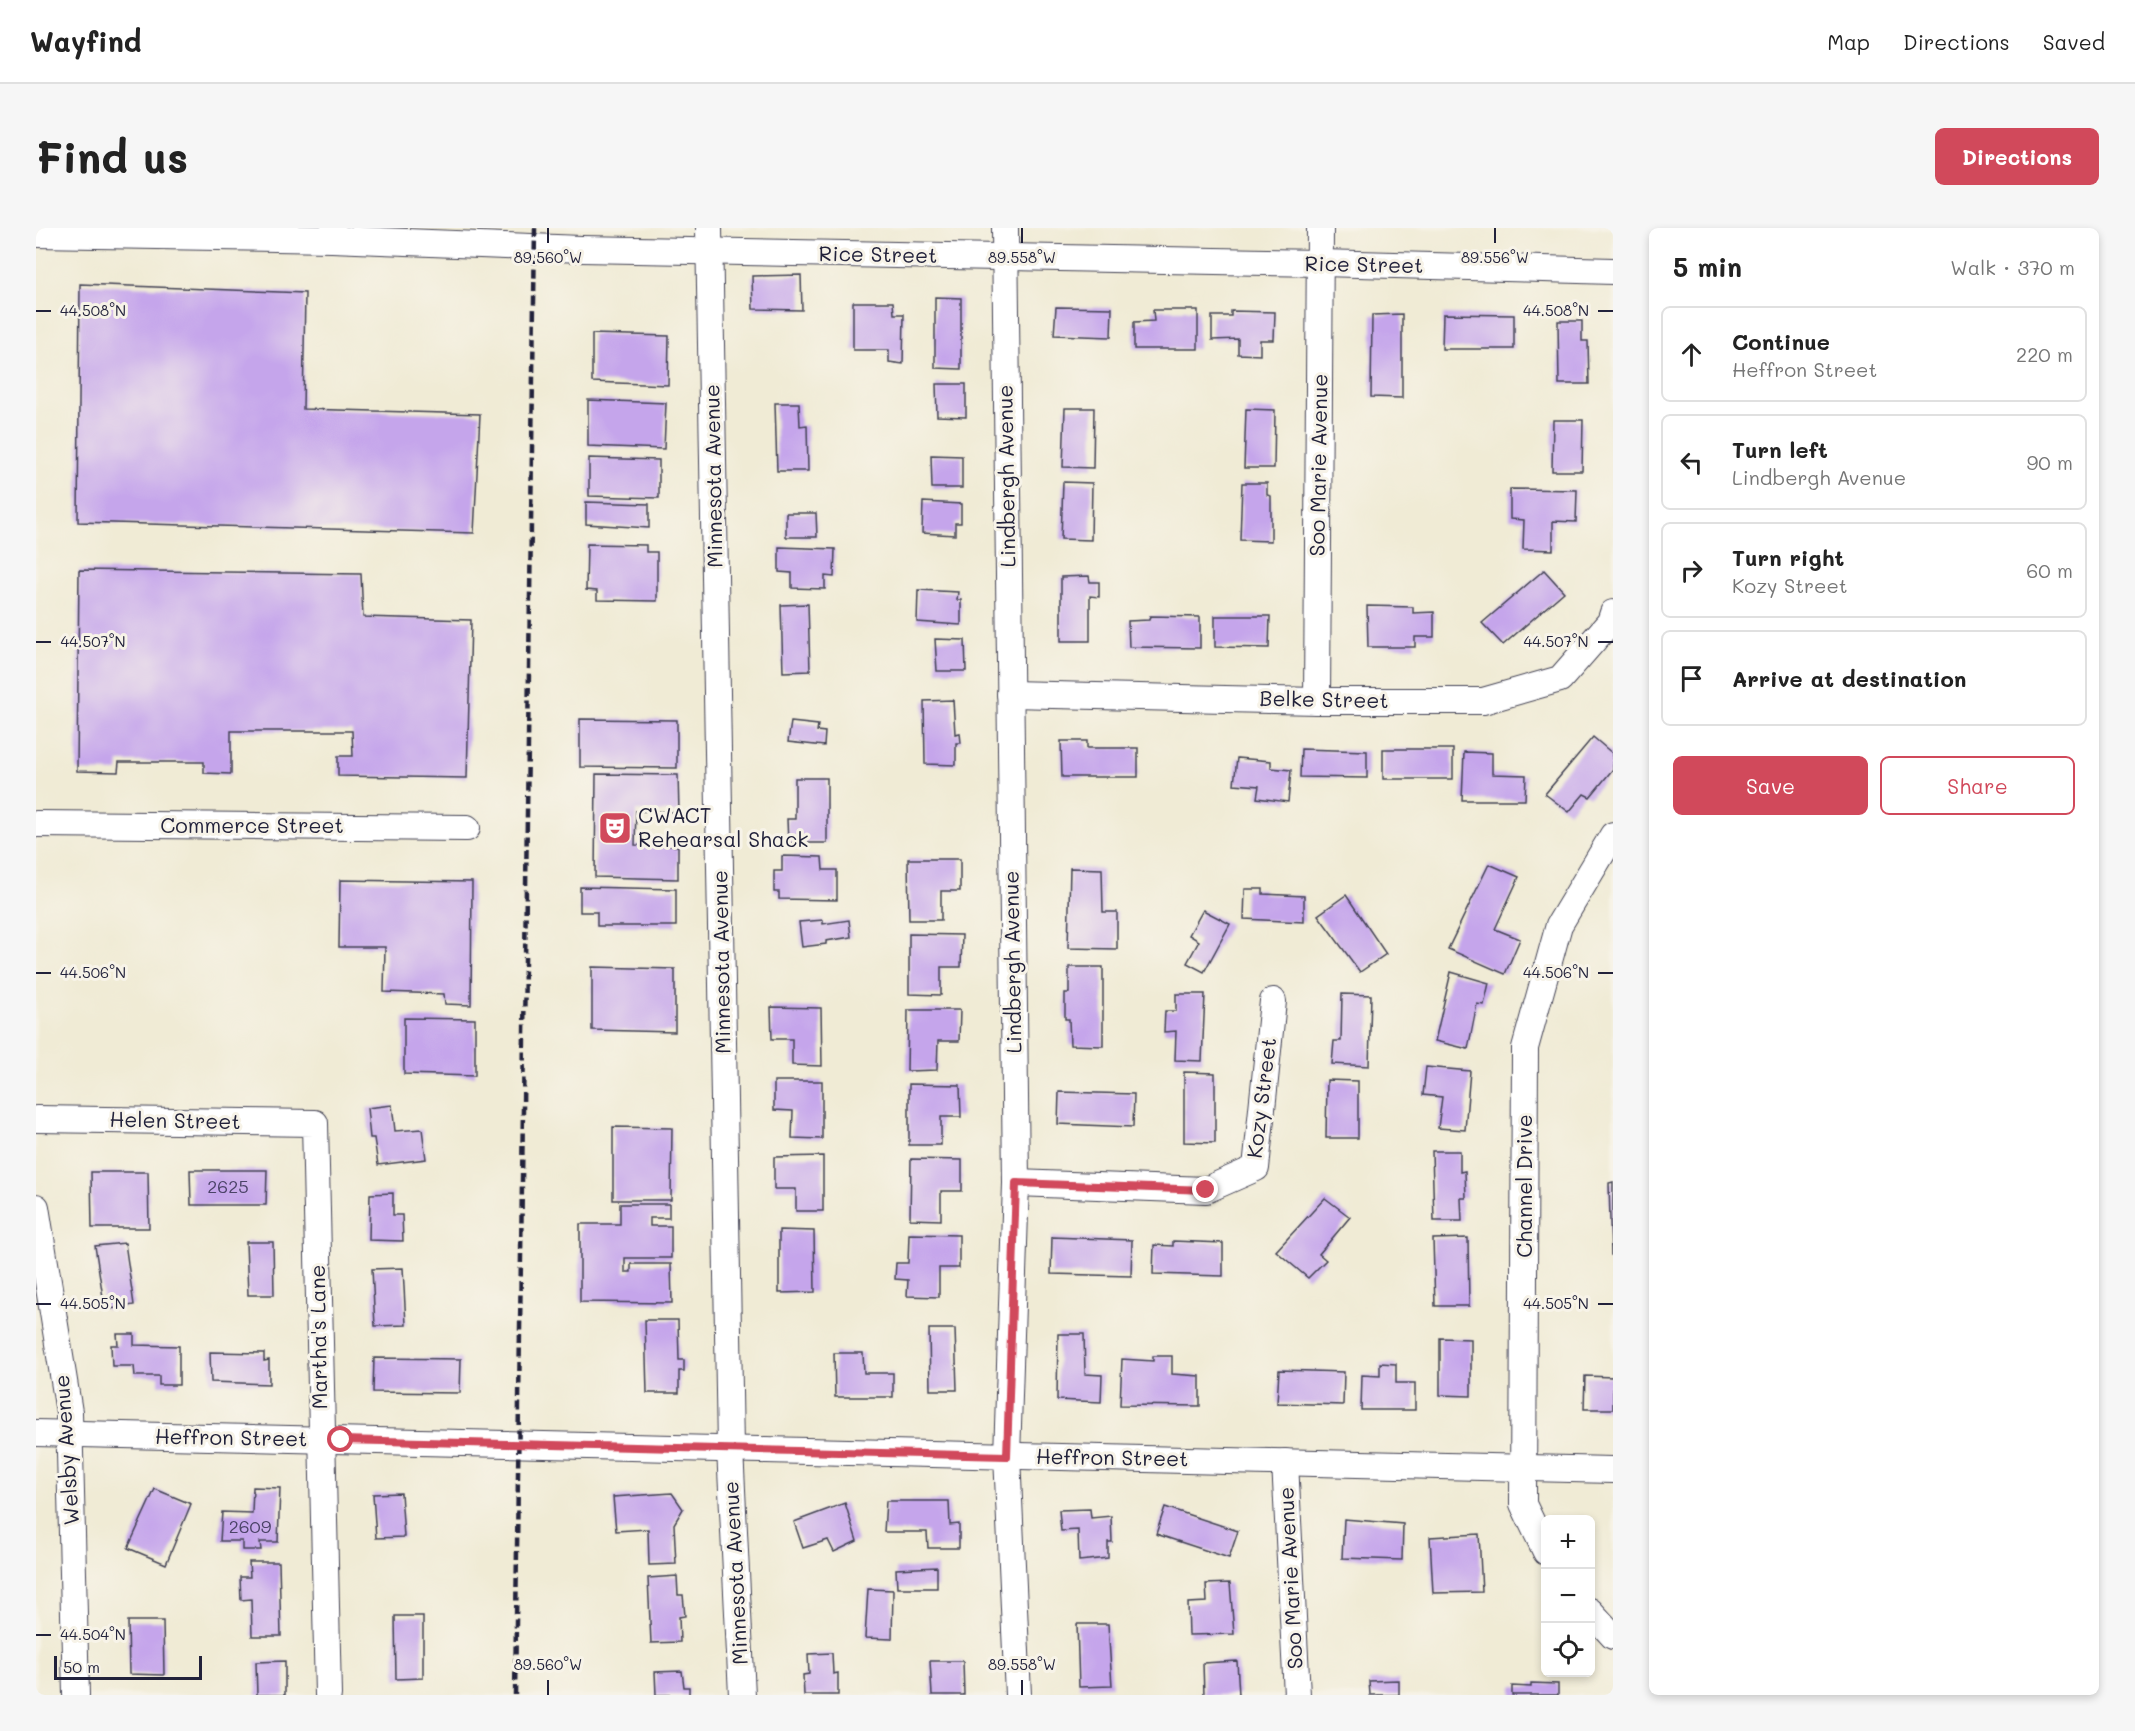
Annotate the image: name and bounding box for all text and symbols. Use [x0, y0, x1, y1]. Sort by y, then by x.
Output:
text: Wayfind [30, 23, 141, 59]
text: Map [1827, 28, 1870, 55]
text: Directions [1903, 28, 2010, 55]
text: Saved [2043, 28, 2105, 55]
button: Directions [1935, 128, 2099, 185]
text: Find us [36, 129, 188, 184]
street label: Rice Street [818, 239, 938, 268]
text: 89.560°W [514, 247, 582, 267]
text: 89.558°W [988, 247, 1056, 267]
text: 89.556°W [1461, 247, 1529, 267]
street label: Rice Street [1304, 249, 1424, 278]
text: 5 min [1673, 250, 1742, 284]
text: Walk · 370 m [1950, 254, 2075, 280]
text: 44.508°N [60, 300, 126, 320]
text: 44.508°N [1523, 300, 1589, 320]
text: Continue [1732, 327, 1830, 356]
icon: ahead [1675, 338, 1708, 371]
text: 220 m [2016, 341, 2073, 367]
text: Heffron Street [1732, 356, 1877, 382]
street label: Soo Marie Avenue [1302, 373, 1333, 557]
street label: Minnesota Avenue [697, 384, 728, 568]
street label: Lindbergh Avenue [990, 384, 1021, 568]
text: Turn left [1732, 435, 1828, 464]
icon: left [1675, 446, 1708, 479]
text: 90 m [2027, 449, 2073, 475]
text: Lindbergh Avenue [1732, 464, 1906, 490]
text: Turn right [1732, 543, 1844, 572]
icon: right [1675, 554, 1708, 587]
text: 60 m [2026, 557, 2073, 583]
text: Kozy Street [1732, 572, 1848, 598]
text: 44.507°N [60, 631, 126, 651]
text: 44.507°N [1523, 631, 1589, 651]
icon: arrive [1675, 662, 1708, 695]
text: Arrive at destination [1732, 664, 1967, 693]
street label: Belke Street [1259, 684, 1389, 713]
button: Save [1673, 756, 1868, 815]
button: Share [1880, 756, 2075, 815]
place label: CWACT Rehearsal Shack [638, 801, 808, 852]
theatre icon: CWACT Rehearsal Shack [597, 810, 633, 846]
street label: Commerce Street [160, 811, 344, 838]
street label: Minnesota Avenue [705, 870, 736, 1054]
street label: Lindbergh Avenue [996, 870, 1027, 1054]
text: 44.506°N [60, 962, 126, 982]
text: 44.506°N [1523, 962, 1589, 982]
street label: Kozy Street [1240, 1036, 1281, 1160]
street label: Helen Street [109, 1105, 241, 1134]
street label: Channel Drive [1510, 1114, 1537, 1258]
house number: 2625 [207, 1174, 249, 1198]
route end [1192, 1176, 1218, 1202]
street label: Martha's Lane [303, 1264, 332, 1410]
text: 44.505°N [60, 1293, 126, 1313]
text: 44.505°N [1523, 1293, 1589, 1313]
street label: Welsby Avenue [47, 1374, 84, 1526]
street label: Heffron Street [155, 1422, 308, 1451]
route start [327, 1426, 353, 1452]
street label: Heffron Street [1036, 1442, 1189, 1471]
street label: Minnesota Avenue [716, 1481, 753, 1666]
street label: Soo Marie Avenue [1271, 1486, 1308, 1670]
house number: 2609 [229, 1514, 272, 1538]
map controls [1541, 1515, 1595, 1677]
button: + [1541, 1515, 1595, 1569]
button: − [1541, 1569, 1595, 1623]
button: locate [1541, 1623, 1595, 1677]
text: 44.504°N [60, 1624, 126, 1644]
scale bar [54, 1653, 202, 1680]
text: 89.560°W [514, 1654, 582, 1674]
text: 89.558°W [988, 1654, 1056, 1674]
text: 50 m [63, 1656, 100, 1677]

